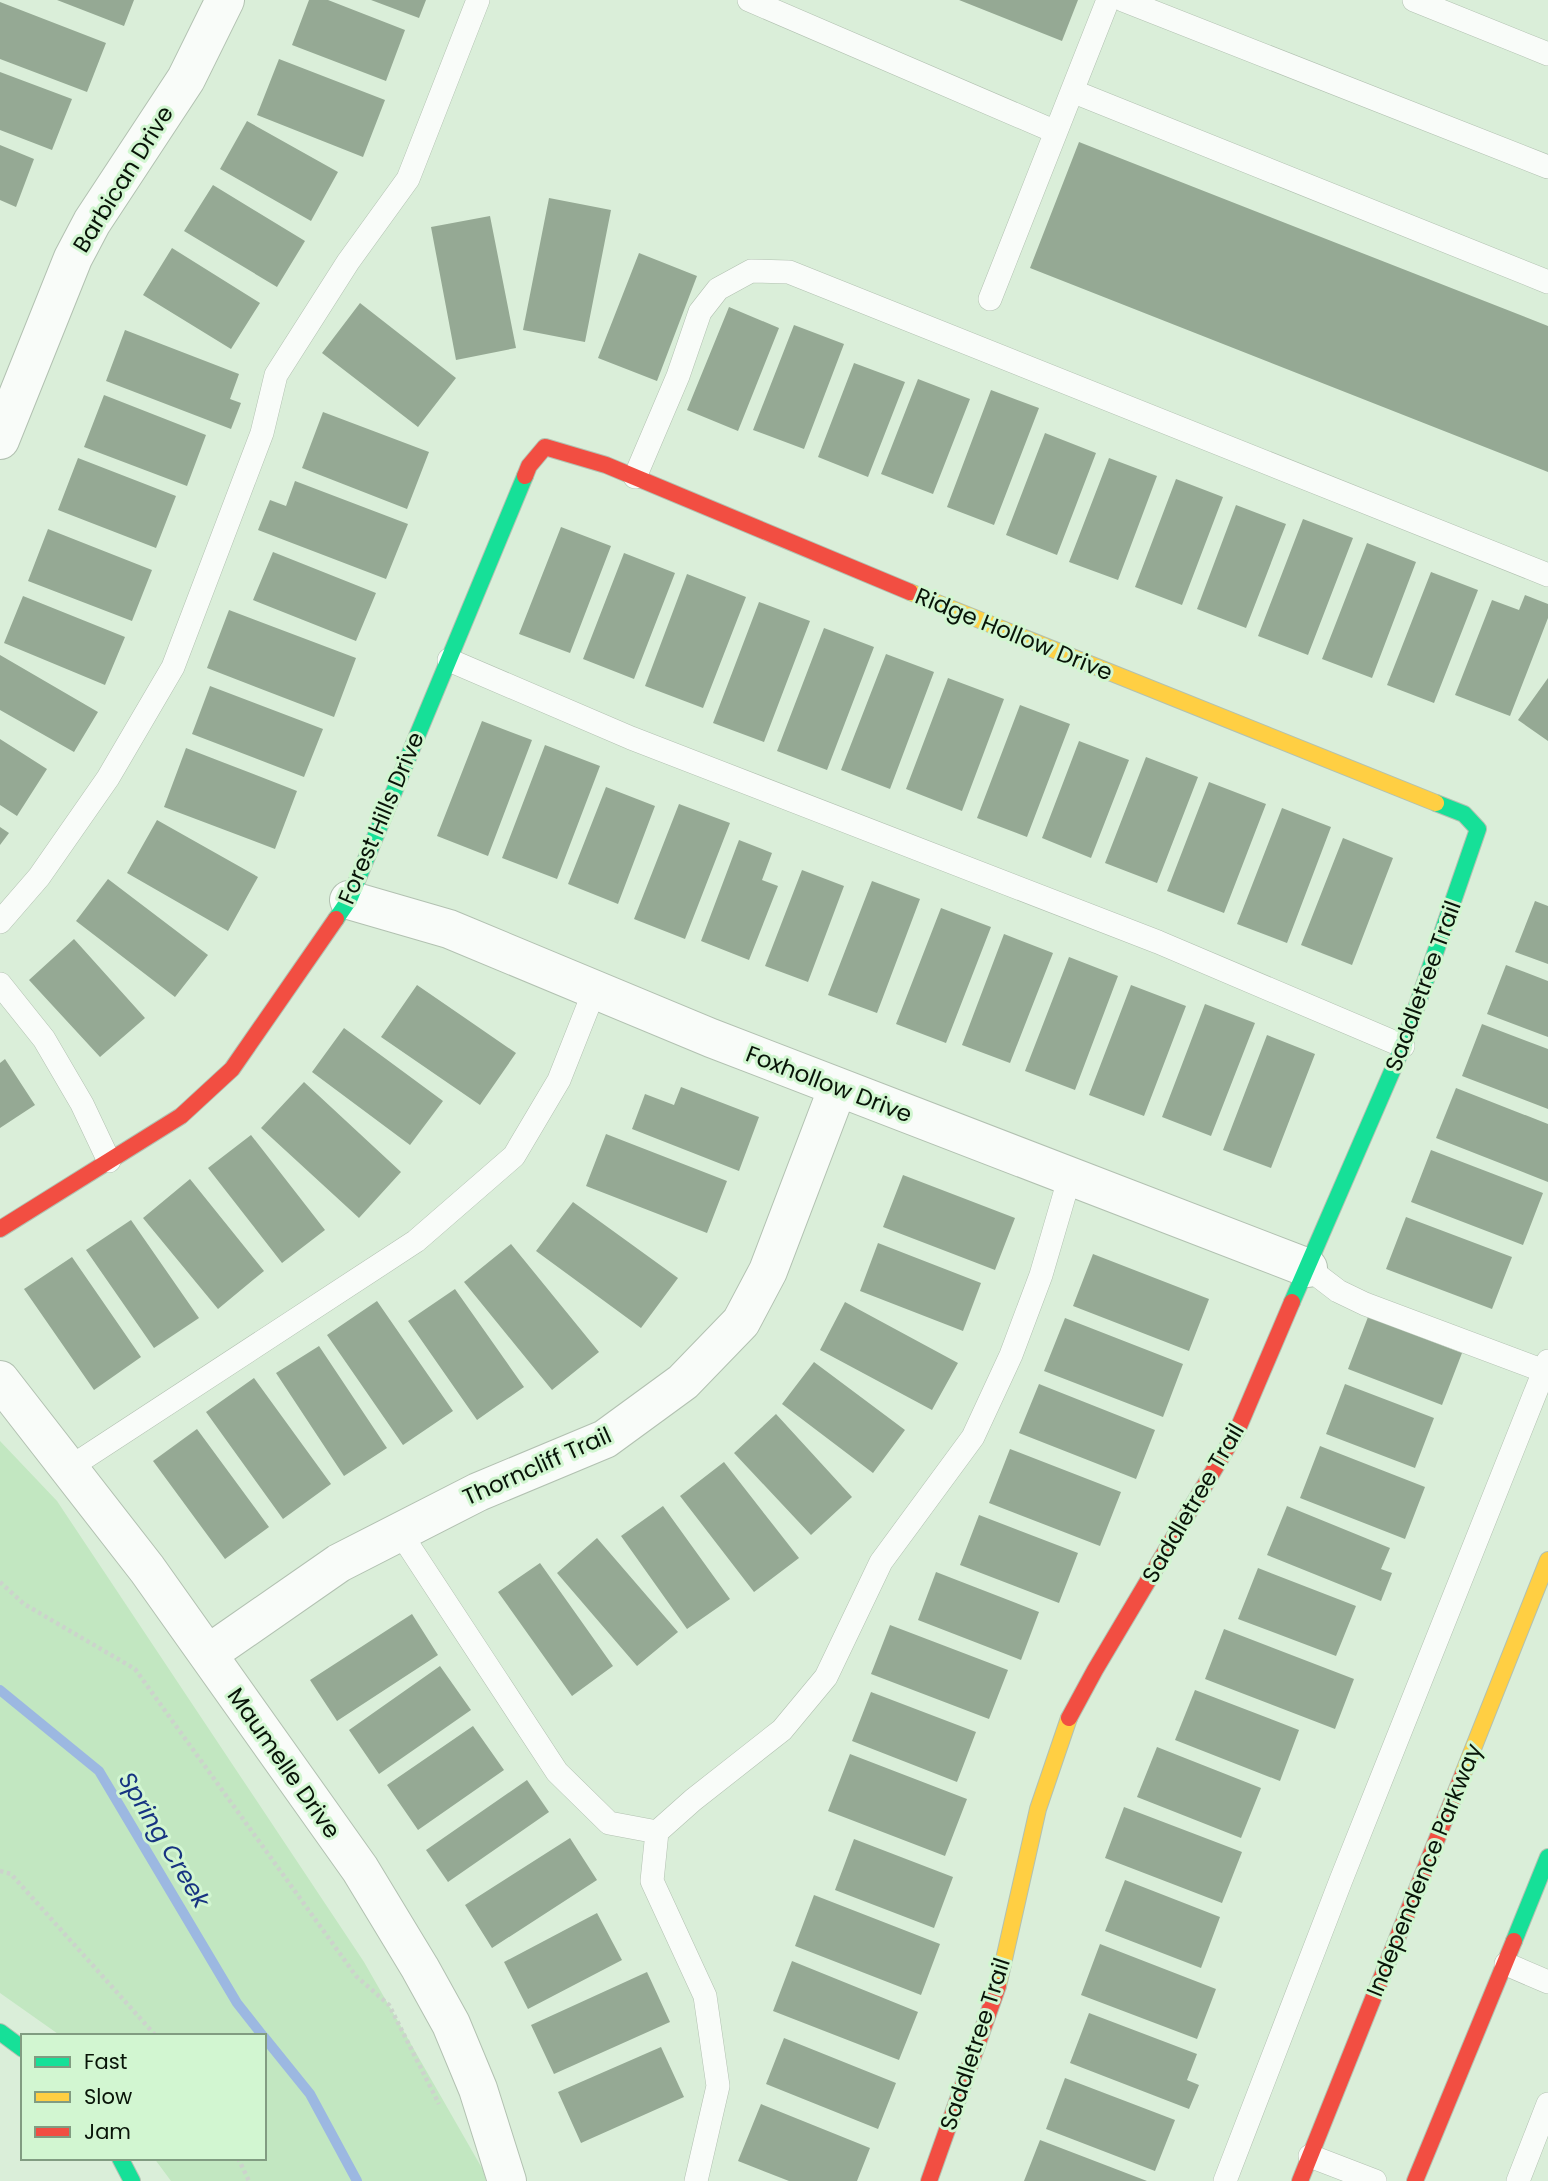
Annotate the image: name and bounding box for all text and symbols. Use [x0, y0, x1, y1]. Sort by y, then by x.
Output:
street label: Barbican Drive [65, 100, 181, 258]
street label: Ridge Hollow Drive [910, 580, 1118, 688]
street label: Forest Hills Drive [330, 727, 432, 909]
street label: Saddletree Trail [1377, 896, 1469, 1076]
street label: Foxhollow Drive [741, 1038, 917, 1130]
street label: Saddletree Trail [1134, 1417, 1252, 1589]
street label: Thorncliff Trail [458, 1419, 616, 1513]
street label: Maumelle Drive [220, 1681, 348, 1845]
street label: Independence Parkway [1359, 1739, 1489, 2001]
water label: Spring Creek [111, 1766, 219, 1915]
street label: Saddletree Trail [932, 1954, 1018, 2134]
legend [21, 2034, 266, 2160]
text: Fast [84, 2047, 127, 2076]
text: Slow [84, 2082, 132, 2111]
text: Jam [84, 2117, 131, 2146]

